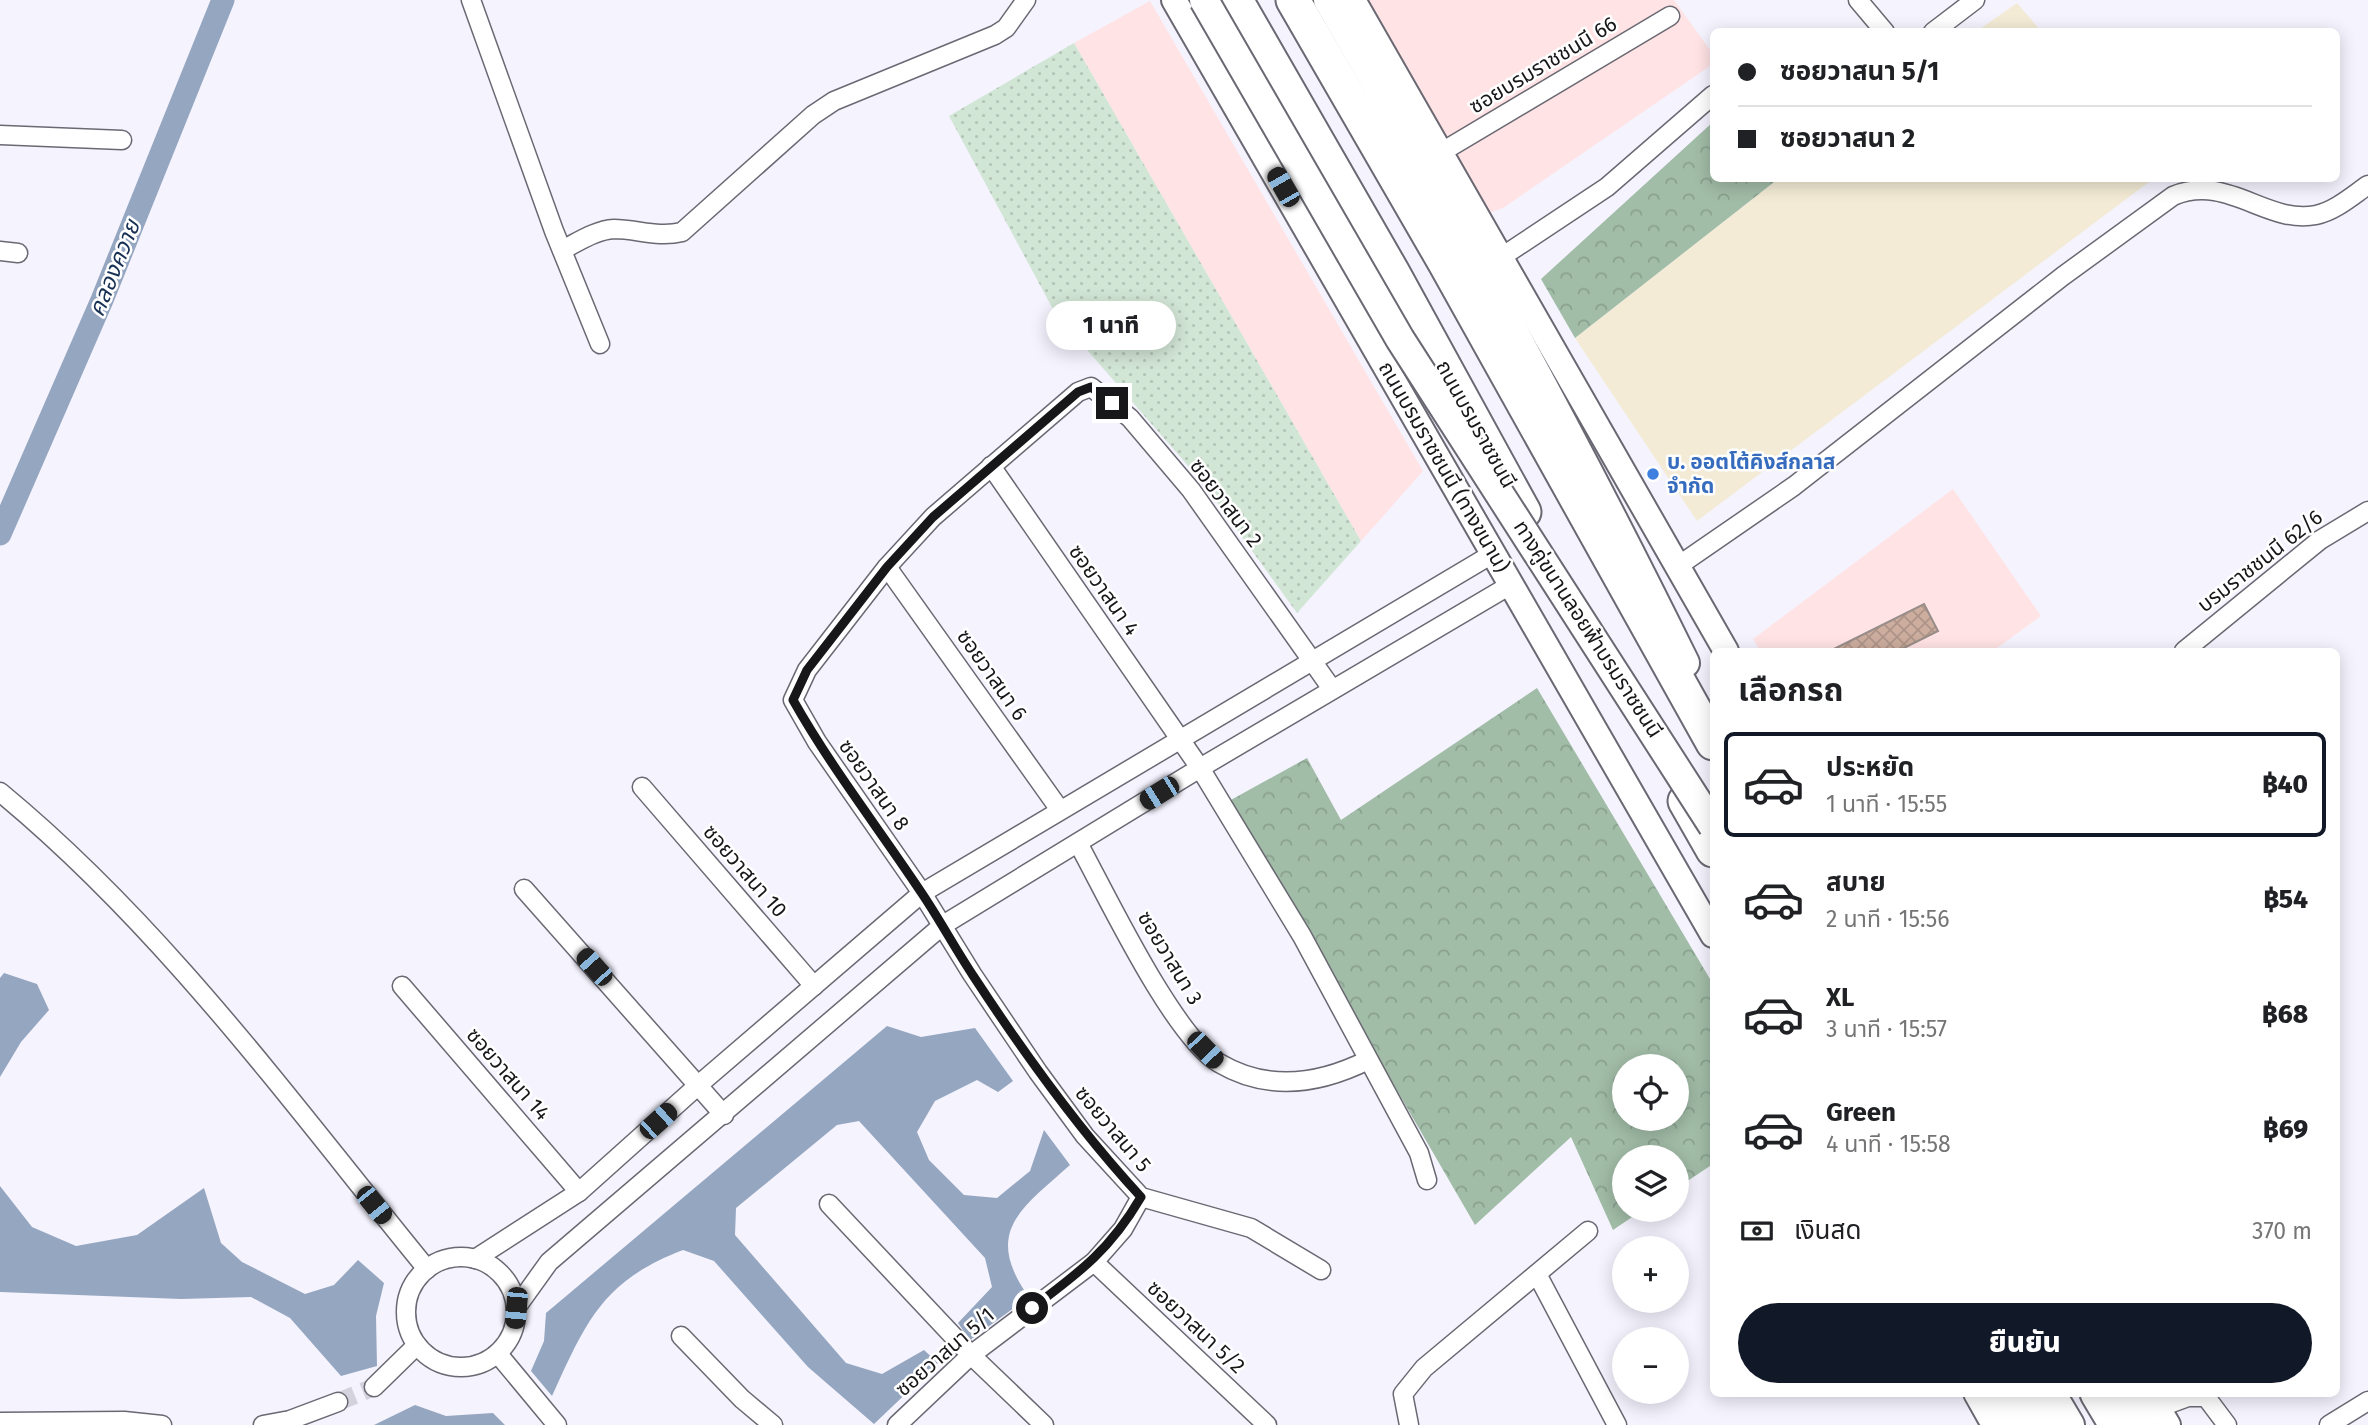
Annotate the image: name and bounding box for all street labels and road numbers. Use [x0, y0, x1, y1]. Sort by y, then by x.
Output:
street label: ซอยบรมราชชนนี 66 [1464, 11, 1622, 119]
street label: ถนนบรมราชชนนี [1430, 356, 1522, 492]
street label: ถนนบรมราชชนนี (ทางขนาน) [1373, 357, 1515, 577]
street label: ซอยวาสนา 2 [1184, 453, 1268, 553]
street label: บรมราชชนนี 62/6 [2192, 504, 2328, 618]
street label: ทางคู่ขนานลอยฟ้าบรมราชชนนี [1508, 515, 1668, 743]
street label: ซอยวาสนา 4 [1063, 539, 1145, 641]
street label: ซอยวาสนา 6 [951, 624, 1033, 726]
street label: ซอยวาสนา 8 [833, 734, 915, 836]
street label: ซอยวาสนา 10 [698, 819, 792, 923]
street label: ซอยวาสนา 3 [1132, 907, 1208, 1009]
street label: ซอยวาสนา 14 [461, 1022, 555, 1126]
street label: ซอยวาสนา 5 [1069, 1081, 1157, 1177]
street label: ซอยวาสนา 5/2 [1142, 1275, 1250, 1379]
street label: ซอยวาสนา 5/1 [890, 1302, 1000, 1402]

